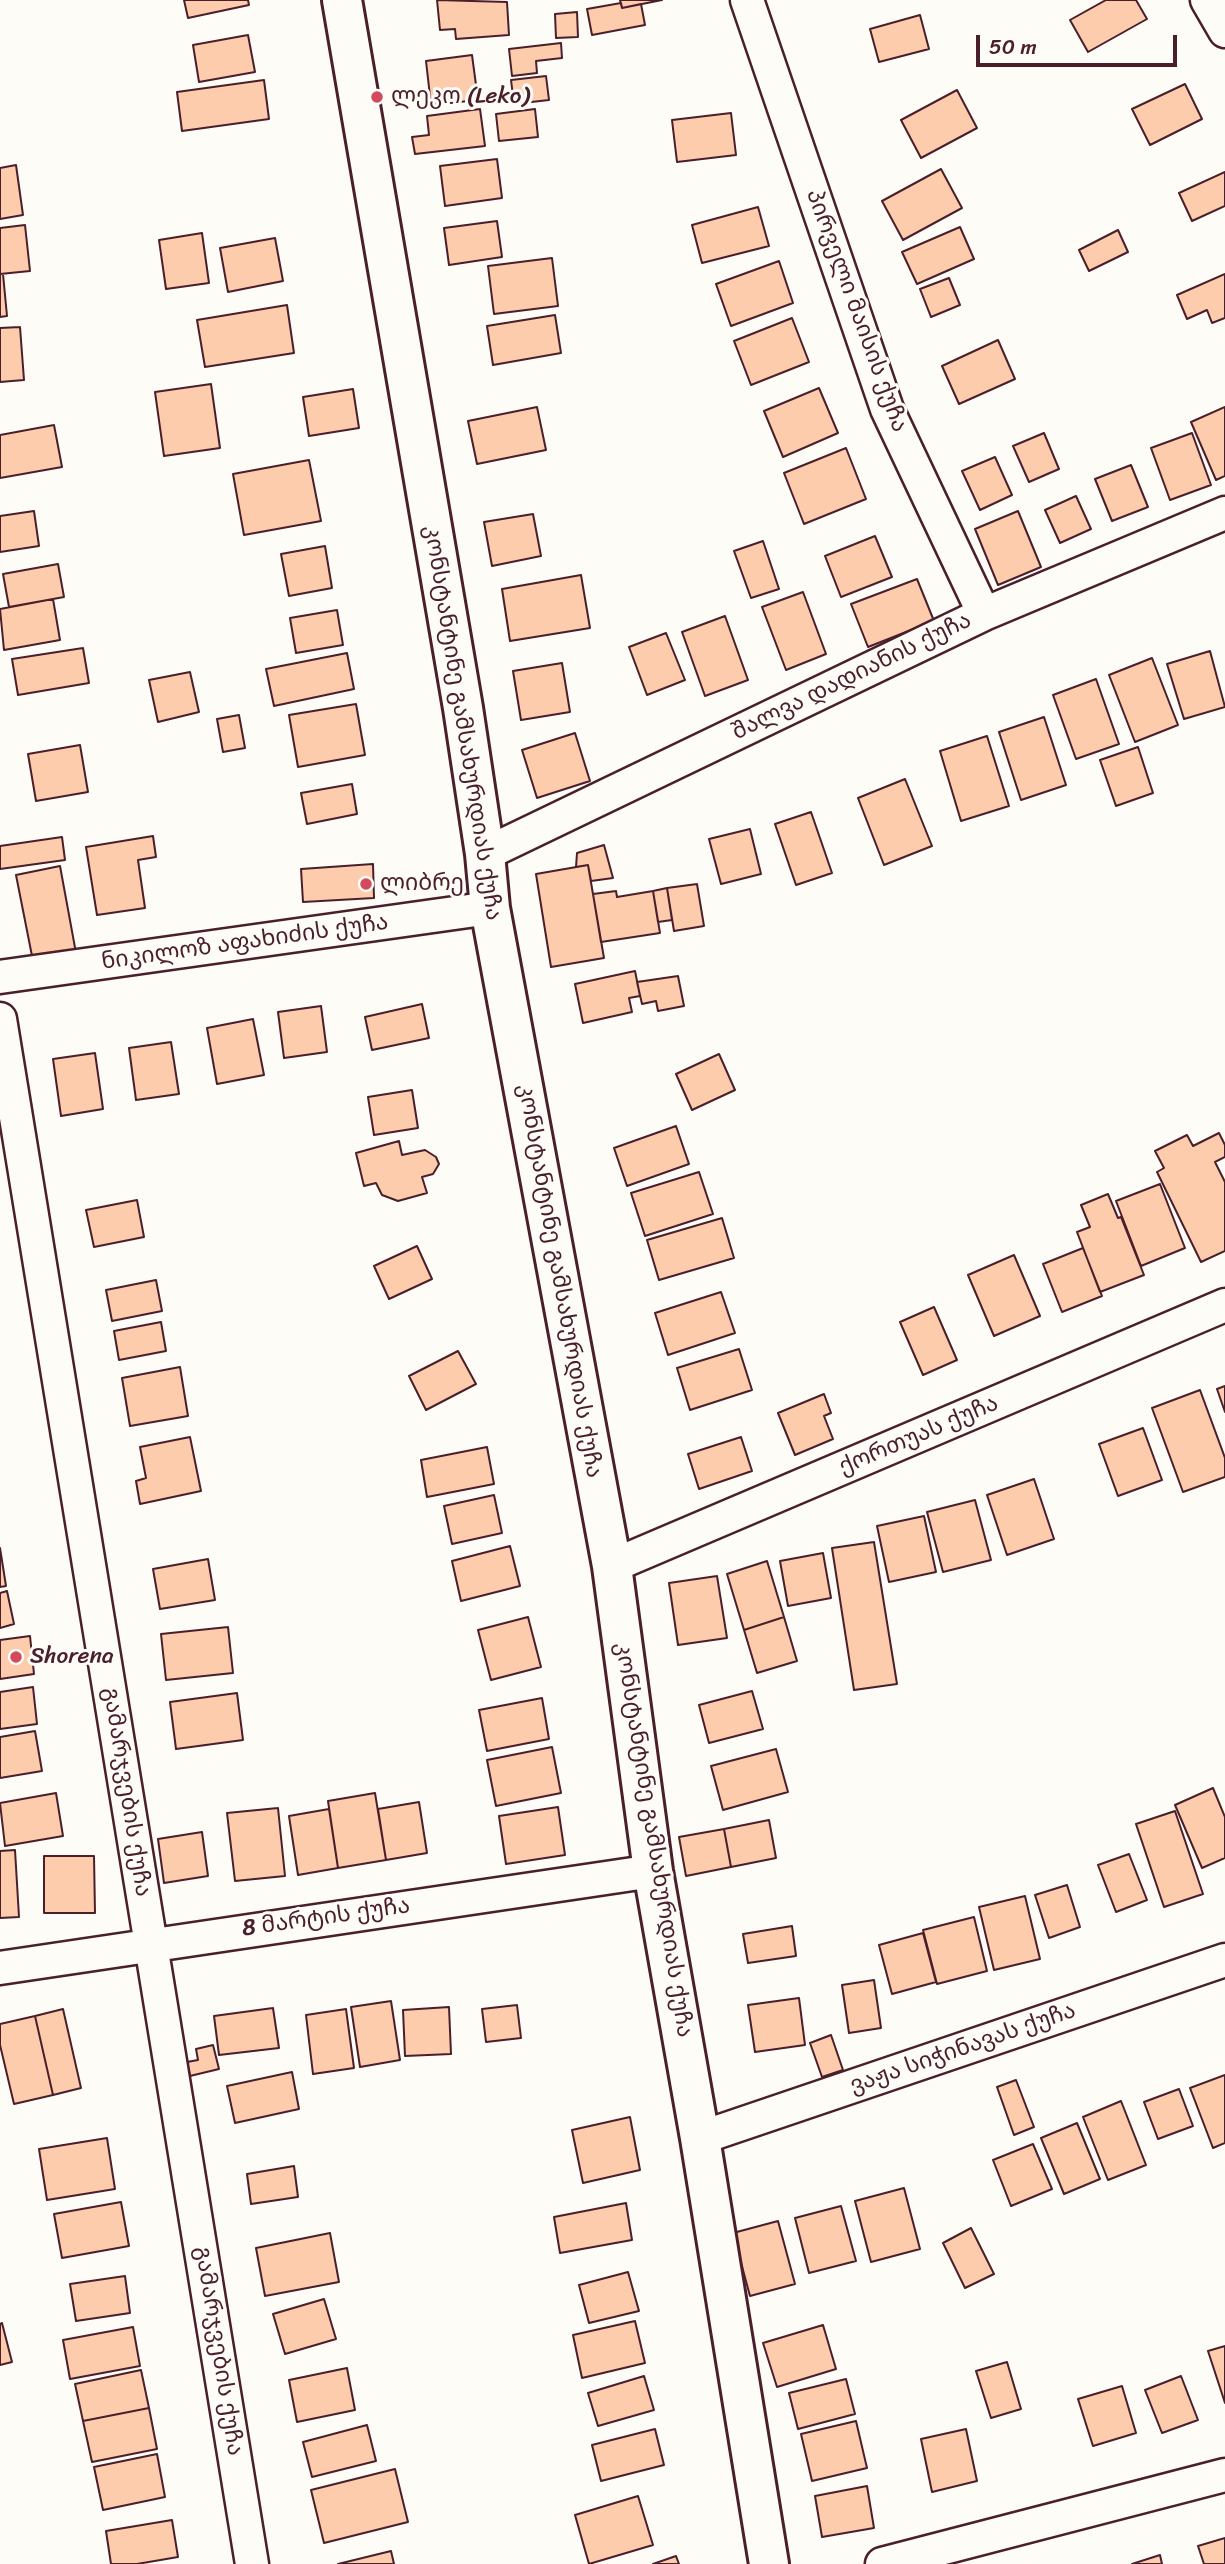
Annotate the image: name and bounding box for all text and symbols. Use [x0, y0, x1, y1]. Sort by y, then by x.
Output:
scale bar [980, 21, 1181, 65]
text: 50 m [989, 28, 1037, 66]
place label: ლეკო (Leko) [391, 83, 529, 111]
marker: ლეკო (Leko) [369, 89, 385, 105]
street label: პირველი მაისის ქუჩა [799, 186, 913, 436]
street label: კონსტანტინე გამსახურდიას ქუჩა [417, 523, 507, 923]
street label: შალვა დადიანის ქუჩა [728, 607, 976, 747]
place label: ლიბრე [380, 870, 464, 898]
marker: ლიბრე [358, 876, 374, 892]
street label: ნიკილოზ აფახიძის ქუჩა [100, 909, 390, 977]
street label: კონსტანტინე გამსახურდიას ქუჩა [511, 1082, 607, 1480]
street label: ქორთუას ქუჩა [835, 1390, 1003, 1482]
street label: კონსტანტინე გამსახურდიას ქუჩა [608, 1640, 698, 2040]
place label: Shorena [30, 1643, 113, 1671]
marker: Shorena [8, 1649, 24, 1665]
street label: გამარჯვების ქუჩა [96, 1685, 156, 1899]
street label: 8 მარტის ქუჩა [240, 1893, 412, 1943]
street label: ვაჟა სიჭინავას ქუჩა [846, 1997, 1080, 2101]
street label: გამარჯვების ქუჩა [188, 2244, 248, 2458]

